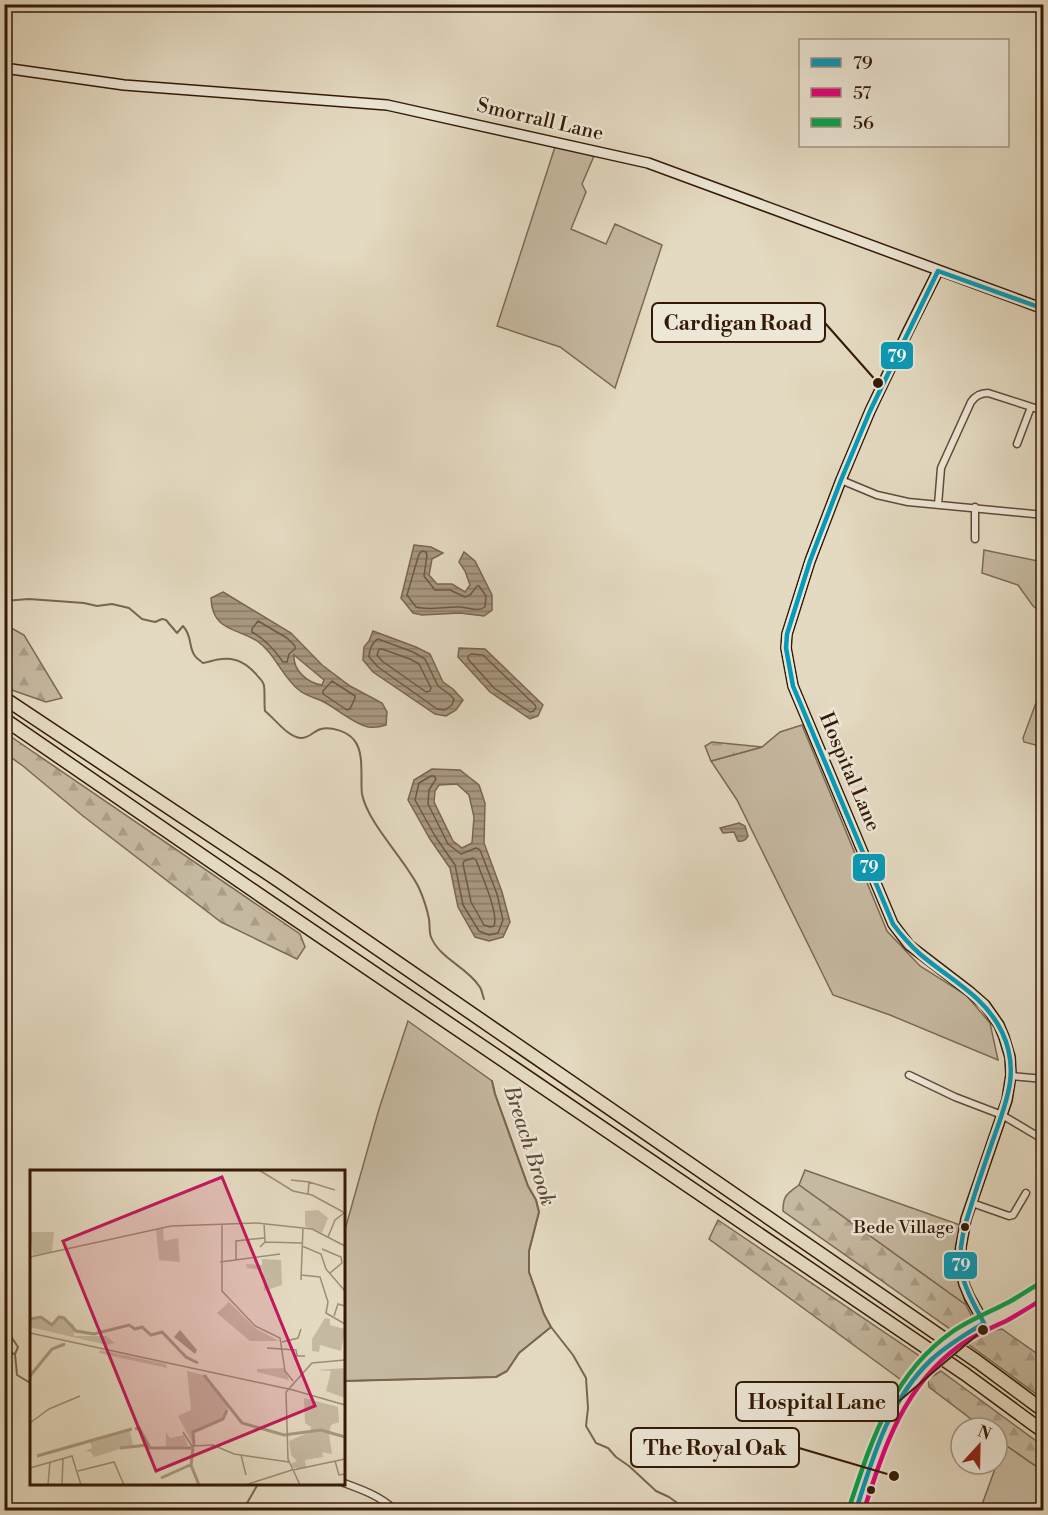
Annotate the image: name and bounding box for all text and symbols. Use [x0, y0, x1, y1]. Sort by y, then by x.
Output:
legend [799, 39, 1009, 147]
text: 79 [853, 52, 873, 75]
text: 57 [853, 82, 871, 105]
street label: Smorrall Lane [474, 93, 606, 147]
text: 56 [853, 112, 874, 135]
callout: Cardigan Road [652, 303, 825, 342]
text: Cardigan Road [664, 311, 812, 337]
line badge: 79 [880, 341, 914, 370]
text: 79 [887, 347, 907, 367]
street label: Hospital Lane [813, 709, 885, 835]
line badge: 79 [852, 853, 886, 882]
text: 79 [859, 858, 879, 878]
water label: Breach Brook [497, 1082, 561, 1209]
inset map [30, 1170, 345, 1485]
place label: Bede Village [852, 1216, 954, 1239]
marker: Bede Village [959, 1221, 971, 1233]
line badge: 79 [943, 1251, 978, 1280]
text: 79 [951, 1256, 971, 1276]
callout: Hospital Lane [736, 1382, 898, 1421]
text: Hospital Lane [748, 1390, 886, 1416]
north arrow [949, 1416, 1009, 1476]
text: N [975, 1421, 994, 1445]
callout: The Royal Oak [631, 1428, 799, 1467]
text: The Royal Oak [643, 1436, 788, 1462]
unlabelled marker [865, 1484, 877, 1496]

